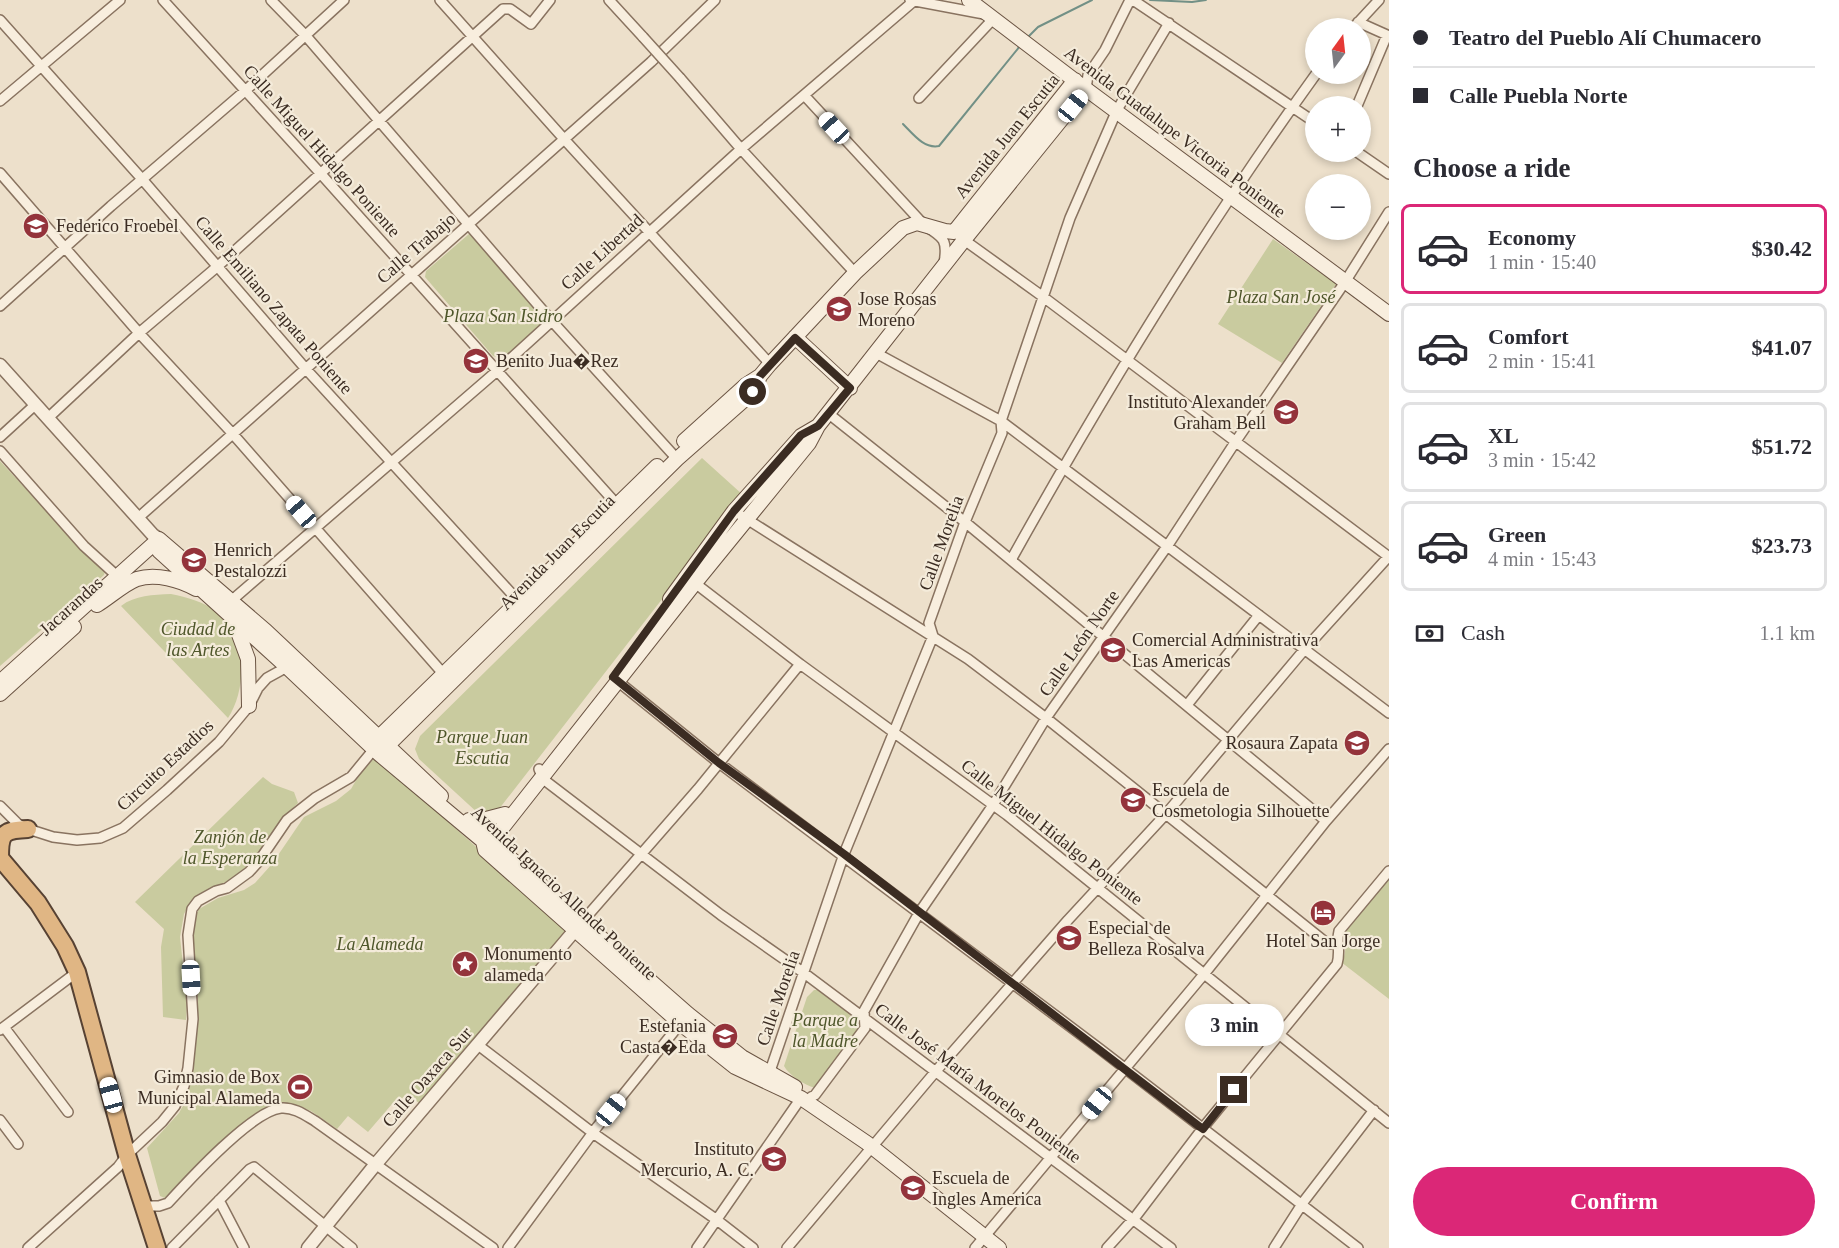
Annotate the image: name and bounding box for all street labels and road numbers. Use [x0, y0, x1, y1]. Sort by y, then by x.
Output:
street label: Avenida Guadalupe Victoria Poniente [1060, 42, 1290, 222]
street label: Calle Miguel Hidalgo Poniente [239, 61, 405, 241]
street label: Avenida Juan Escutia [951, 70, 1063, 202]
street label: Calle Trabajo [373, 208, 459, 288]
street label: Calle Libertad [557, 210, 647, 294]
street label: Calle Emiliano Zapata Poniente [191, 212, 357, 398]
street label: Avenida Juan Escutia [495, 490, 619, 614]
street label: Calle Morelia [915, 493, 967, 593]
street label: Jacarandas [35, 572, 107, 640]
street label: Calle León Norte [1035, 586, 1123, 700]
street label: Circuito Estadios [113, 715, 217, 815]
street label: Calle Miguel Hidalgo Poniente [957, 755, 1147, 909]
street label: Avenida Ignacio Allende Poniente [467, 802, 661, 984]
street label: Calle Morelia [752, 948, 804, 1048]
street label: Calle José María Morelos Poniente [871, 999, 1085, 1167]
street label: Calle Oaxaca Sur [378, 1023, 476, 1131]

